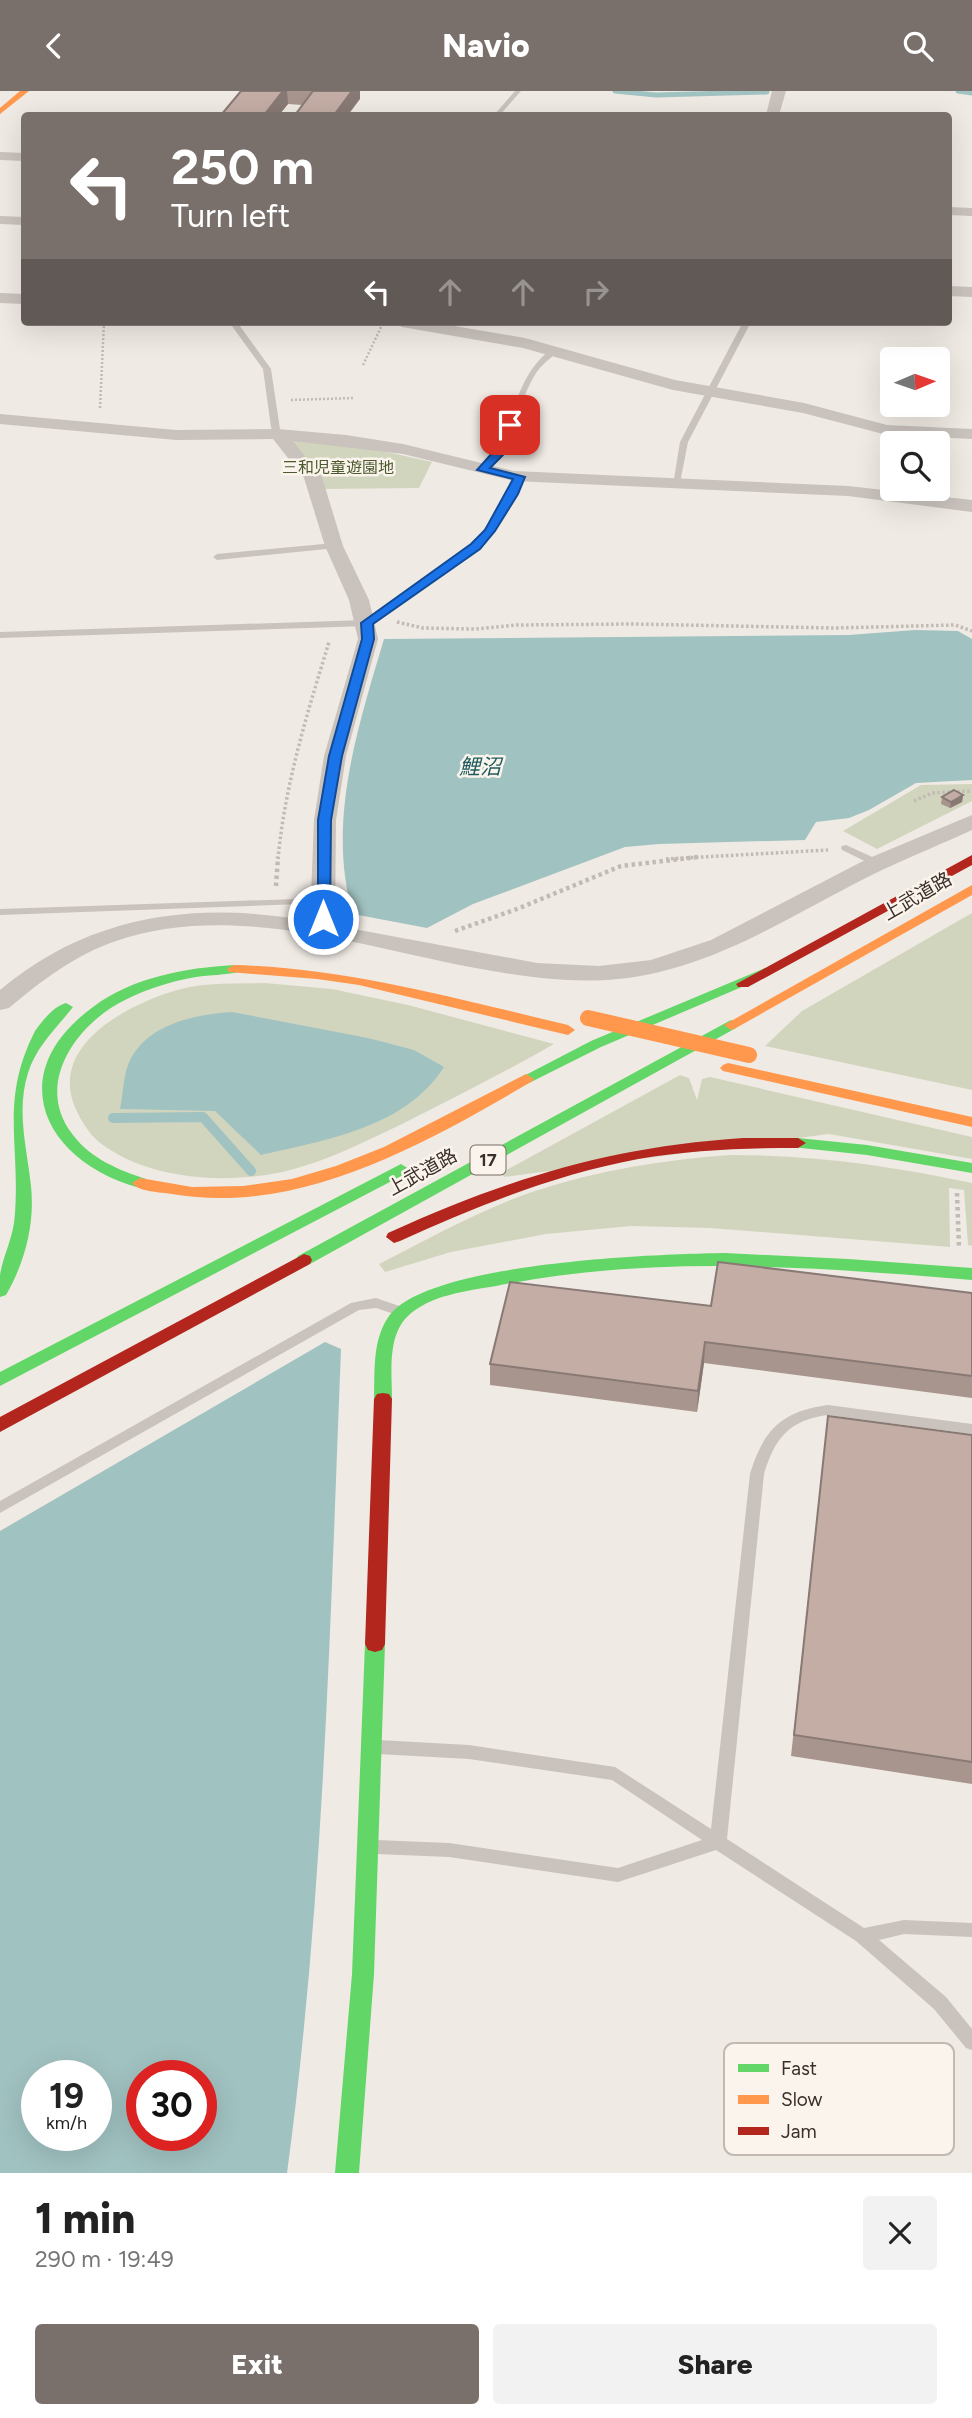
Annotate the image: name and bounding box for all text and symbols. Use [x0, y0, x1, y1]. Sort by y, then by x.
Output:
icon: back [35, 27, 73, 65]
text: Navio [442, 27, 530, 65]
icon: search [899, 27, 937, 65]
text: 250 m [171, 137, 314, 196]
icon: left [56, 140, 147, 231]
text: Turn left [171, 197, 290, 235]
icon: left [358, 273, 396, 311]
icon: ahead [431, 273, 469, 311]
icon: ahead [504, 273, 542, 311]
icon: right [577, 273, 615, 311]
north arrow [880, 347, 950, 417]
map controls [880, 347, 950, 501]
pin [480, 395, 540, 455]
icon: arrive [491, 406, 529, 444]
button: search [880, 431, 950, 501]
park label: 三和児童遊園地 [282, 458, 394, 477]
water label: 鯉沼 [459, 754, 504, 779]
street label: 上武道路 [878, 867, 956, 925]
position arrow [286, 882, 360, 956]
street label: 上武道路 [383, 1144, 461, 1200]
road number: 17 [470, 1145, 505, 1175]
legend [724, 2043, 954, 2155]
text: Fast [781, 2057, 817, 2080]
speed limit sign: 30 [126, 2060, 217, 2151]
text: 19 [49, 2075, 84, 2117]
text: Slow [781, 2088, 823, 2111]
text: km/h [46, 2112, 87, 2134]
text: Jam [781, 2120, 817, 2143]
text: 1 min [35, 2193, 135, 2244]
button: close [863, 2196, 937, 2270]
text: 290 m · 19:49 [35, 2245, 174, 2273]
button: Exit [35, 2324, 479, 2404]
button: Share [493, 2324, 937, 2404]

